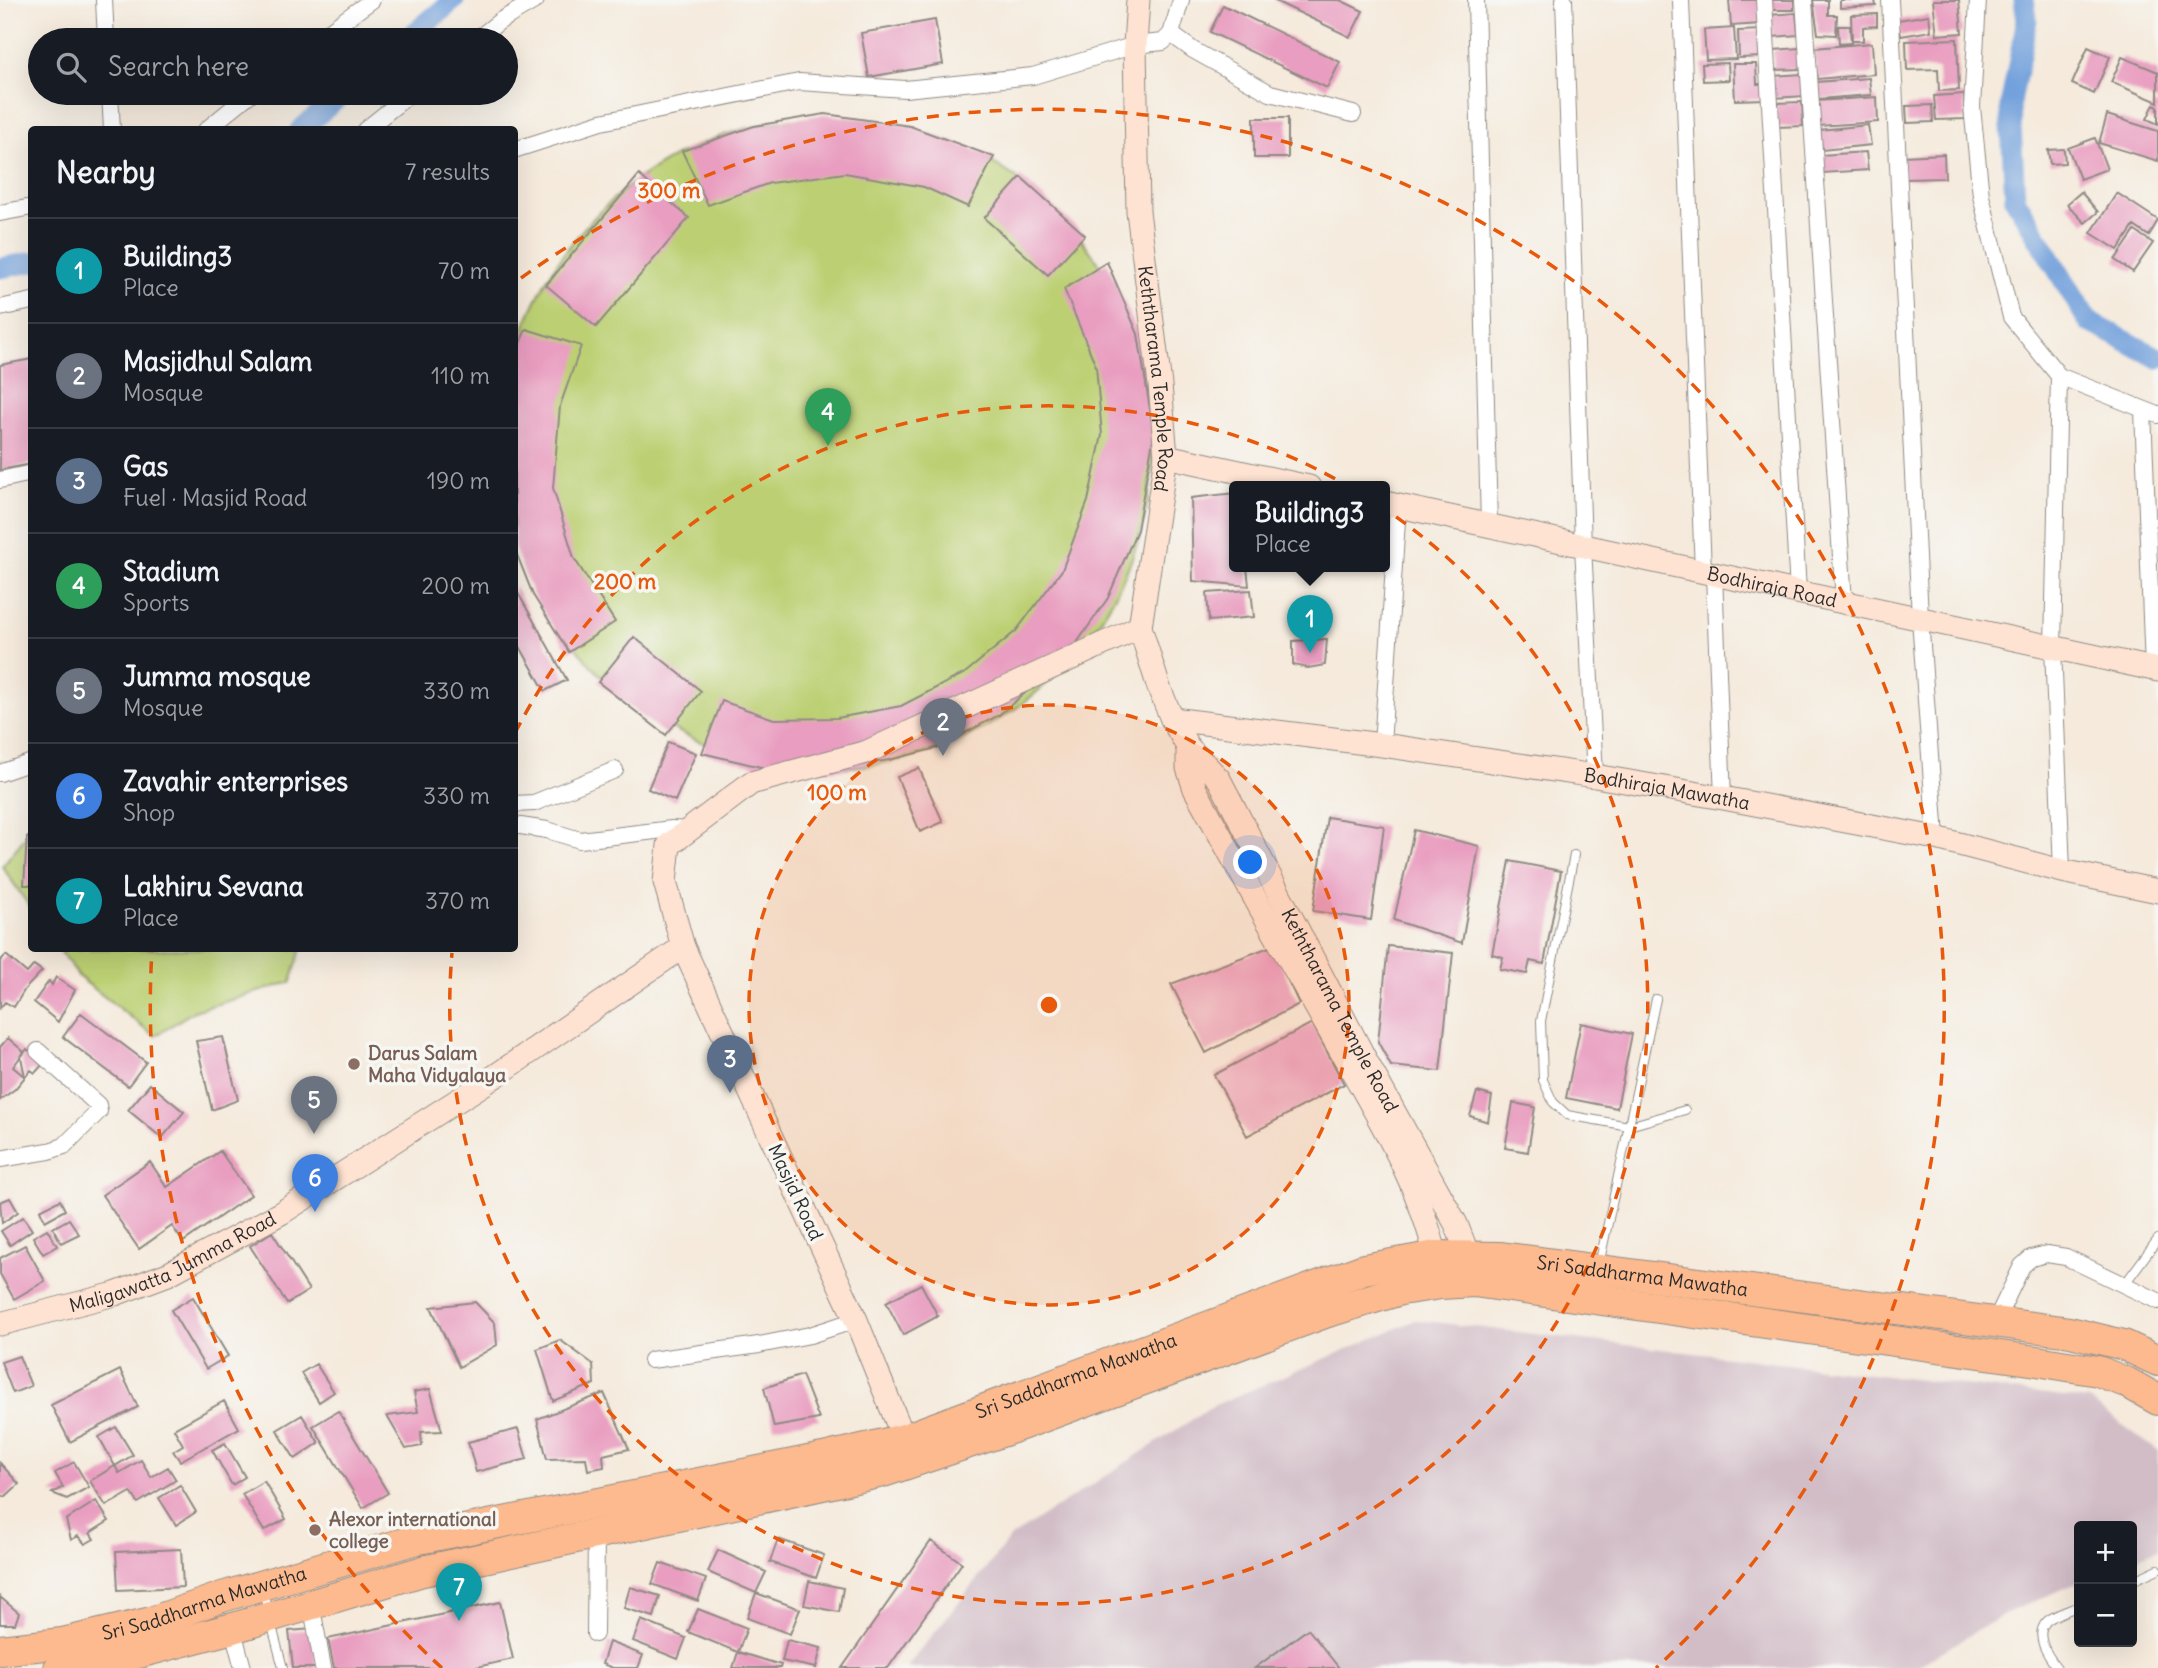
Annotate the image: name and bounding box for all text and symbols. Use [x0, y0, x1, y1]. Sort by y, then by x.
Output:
search box [28, 28, 518, 105]
icon: search [52, 48, 90, 86]
text: Search here [108, 50, 249, 83]
text: Nearby [56, 153, 156, 191]
text: 7 results [405, 157, 490, 186]
text: 300 m [638, 177, 701, 204]
text: Building3 [123, 240, 232, 273]
text: 1 [74, 256, 84, 285]
text: 70 m [438, 256, 490, 285]
street label: Keththarama Temple Road [1133, 264, 1178, 493]
text: Place [123, 273, 179, 302]
text: Masjidhul Salam [123, 345, 312, 378]
text: 2 [73, 361, 85, 390]
text: 110 m [431, 361, 490, 390]
text: Mosque [123, 378, 203, 407]
pin: 4 [805, 388, 851, 446]
text: Gas [123, 450, 168, 483]
text: 3 [72, 466, 86, 495]
text: 190 m [427, 466, 490, 495]
popup [1229, 481, 1390, 572]
text: Fuel · Masjid Road [123, 483, 307, 512]
text: Building3 [1255, 496, 1364, 529]
text: Place [1255, 529, 1311, 558]
text: Stadium [123, 555, 220, 588]
street label: Bodhiraja Road [1705, 561, 1839, 612]
text: 200 m [594, 568, 657, 595]
text: 4 [72, 571, 86, 600]
text: 200 m [421, 571, 490, 600]
text: Sports [123, 588, 189, 617]
pin: 1 [1287, 595, 1333, 653]
text: Jumma mosque [123, 660, 311, 693]
text: 5 [72, 676, 86, 705]
text: 330 m [423, 676, 490, 705]
text: Mosque [123, 693, 203, 722]
pin: 2 [920, 698, 966, 756]
street label: Bodhiraja Mawatha [1583, 763, 1752, 815]
text: Zavahir enterprises [123, 765, 348, 798]
text: 100 m [807, 779, 867, 806]
text: 6 [72, 781, 86, 810]
text: 330 m [423, 781, 490, 810]
text: Shop [123, 798, 175, 827]
your location [1233, 845, 1267, 879]
text: Lakhiru Sevana [123, 870, 304, 903]
text: 7 [73, 886, 85, 915]
text: 370 m [425, 886, 490, 915]
text: Place [123, 903, 179, 932]
street label: Keththarama Temple Road [1276, 904, 1404, 1116]
centre of rings [1037, 993, 1061, 1017]
pin: 3 [707, 1035, 753, 1093]
place label: Darus Salam Maha Vidyalaya [368, 1041, 506, 1087]
marker: Darus Salam Maha Vidyalaya [346, 1056, 362, 1072]
pin: 5 [291, 1076, 337, 1134]
street label: Masjid Road [763, 1140, 829, 1244]
pin: 6 [292, 1154, 338, 1212]
street label: Maligawatta Jumma Road [67, 1206, 280, 1317]
street label: Sri Saddharma Mawatha [1535, 1250, 1750, 1301]
street label: Sri Saddharma Mawatha [972, 1327, 1180, 1424]
place label: Alexor international college [329, 1507, 496, 1553]
map controls [2074, 1521, 2137, 1647]
button: + [2074, 1521, 2137, 1584]
marker: Alexor international college [307, 1522, 323, 1538]
street label: Sri Saddharma Mawatha [99, 1561, 309, 1645]
pin: 7 [436, 1563, 482, 1621]
button: − [2074, 1584, 2137, 1647]

